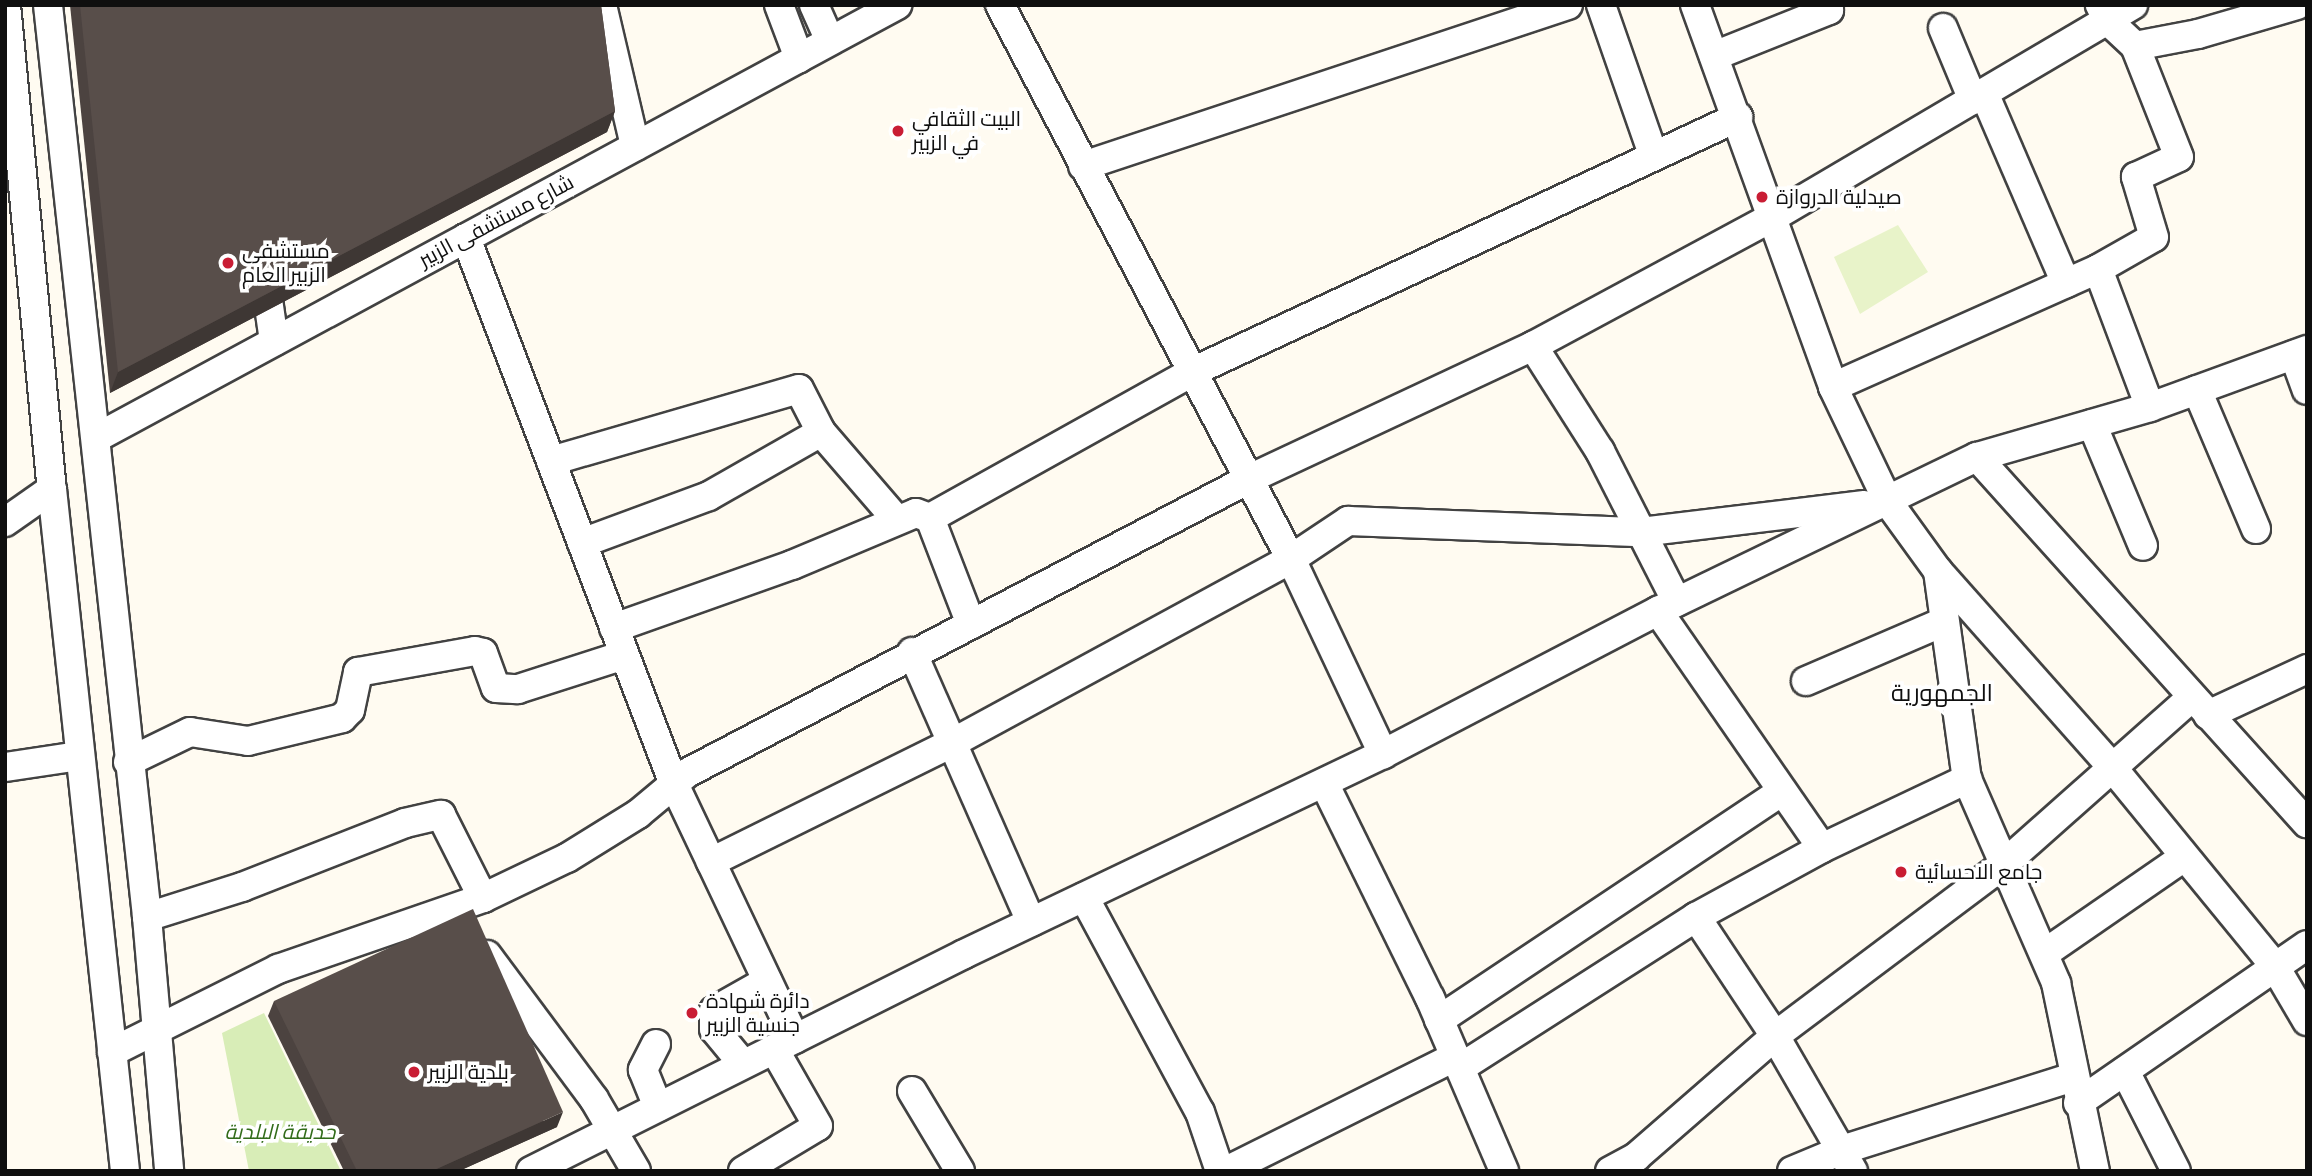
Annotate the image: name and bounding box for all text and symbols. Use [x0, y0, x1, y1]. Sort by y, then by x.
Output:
place label: البيت الثقافي في الزبير [912, 106, 1021, 156]
marker: البيت الثقافي في الزبير [890, 123, 906, 139]
street label: شارع مستشفى الزبير [414, 169, 578, 273]
place label: صيدلية الدروازة [1776, 184, 1902, 210]
marker: صيدلية الدروازة [1754, 189, 1770, 205]
place label: مستشفى الزبير العام [242, 238, 330, 288]
marker: مستشفى الزبير العام [220, 255, 236, 271]
district label: الجمهورية [1891, 679, 1993, 707]
place label: جامع الاحسائية [1915, 859, 2043, 885]
marker: جامع الاحسائية [1893, 864, 1909, 880]
place label: دائرة شهادة جنسية الزبير [706, 988, 810, 1038]
marker: دائرة شهادة جنسية الزبير [684, 1005, 700, 1021]
place label: بلدية الزبير [428, 1059, 509, 1085]
marker: بلدية الزبير [406, 1064, 422, 1080]
park label: حديقة البلدية [224, 1119, 336, 1145]

